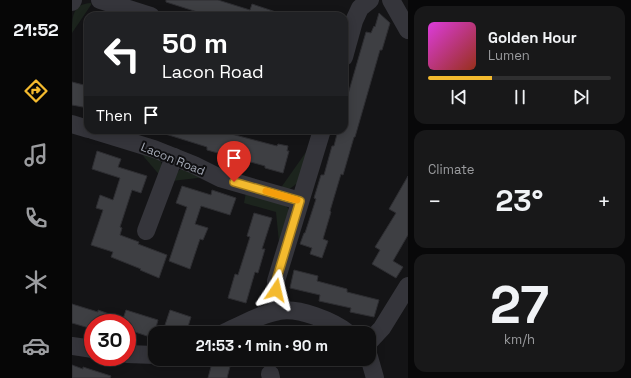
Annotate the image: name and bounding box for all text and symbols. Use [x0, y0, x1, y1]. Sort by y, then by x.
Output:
text: 21:52 [13, 18, 59, 41]
text: 50 m [162, 25, 228, 61]
icon: left [96, 28, 148, 80]
text: Golden Hour [488, 28, 577, 47]
text: Lumen [488, 47, 530, 64]
text: Lacon Road [162, 60, 264, 83]
icon: directions [22, 77, 50, 105]
icon: previous [448, 86, 470, 108]
icon: pause [509, 86, 531, 108]
icon: next [570, 86, 592, 108]
icon: arrive [140, 104, 162, 126]
text: Then [96, 106, 132, 125]
street label: Lacon Road [139, 139, 207, 179]
icon: music [22, 141, 50, 169]
pin [217, 141, 251, 182]
icon: arrive [223, 147, 245, 169]
text: Climate [428, 161, 474, 178]
text: 23° [496, 181, 543, 220]
text: − [428, 187, 442, 215]
text: + [597, 187, 611, 215]
icon: phone [22, 204, 50, 232]
icon: climate [22, 268, 50, 296]
position arrow [255, 269, 297, 311]
text: 27 [490, 272, 549, 338]
speed limit sign: 30 [84, 314, 136, 366]
text: km/h [504, 331, 535, 348]
icon: car [22, 332, 50, 360]
text: 21:53 · 1 min · 90 m [196, 336, 328, 355]

